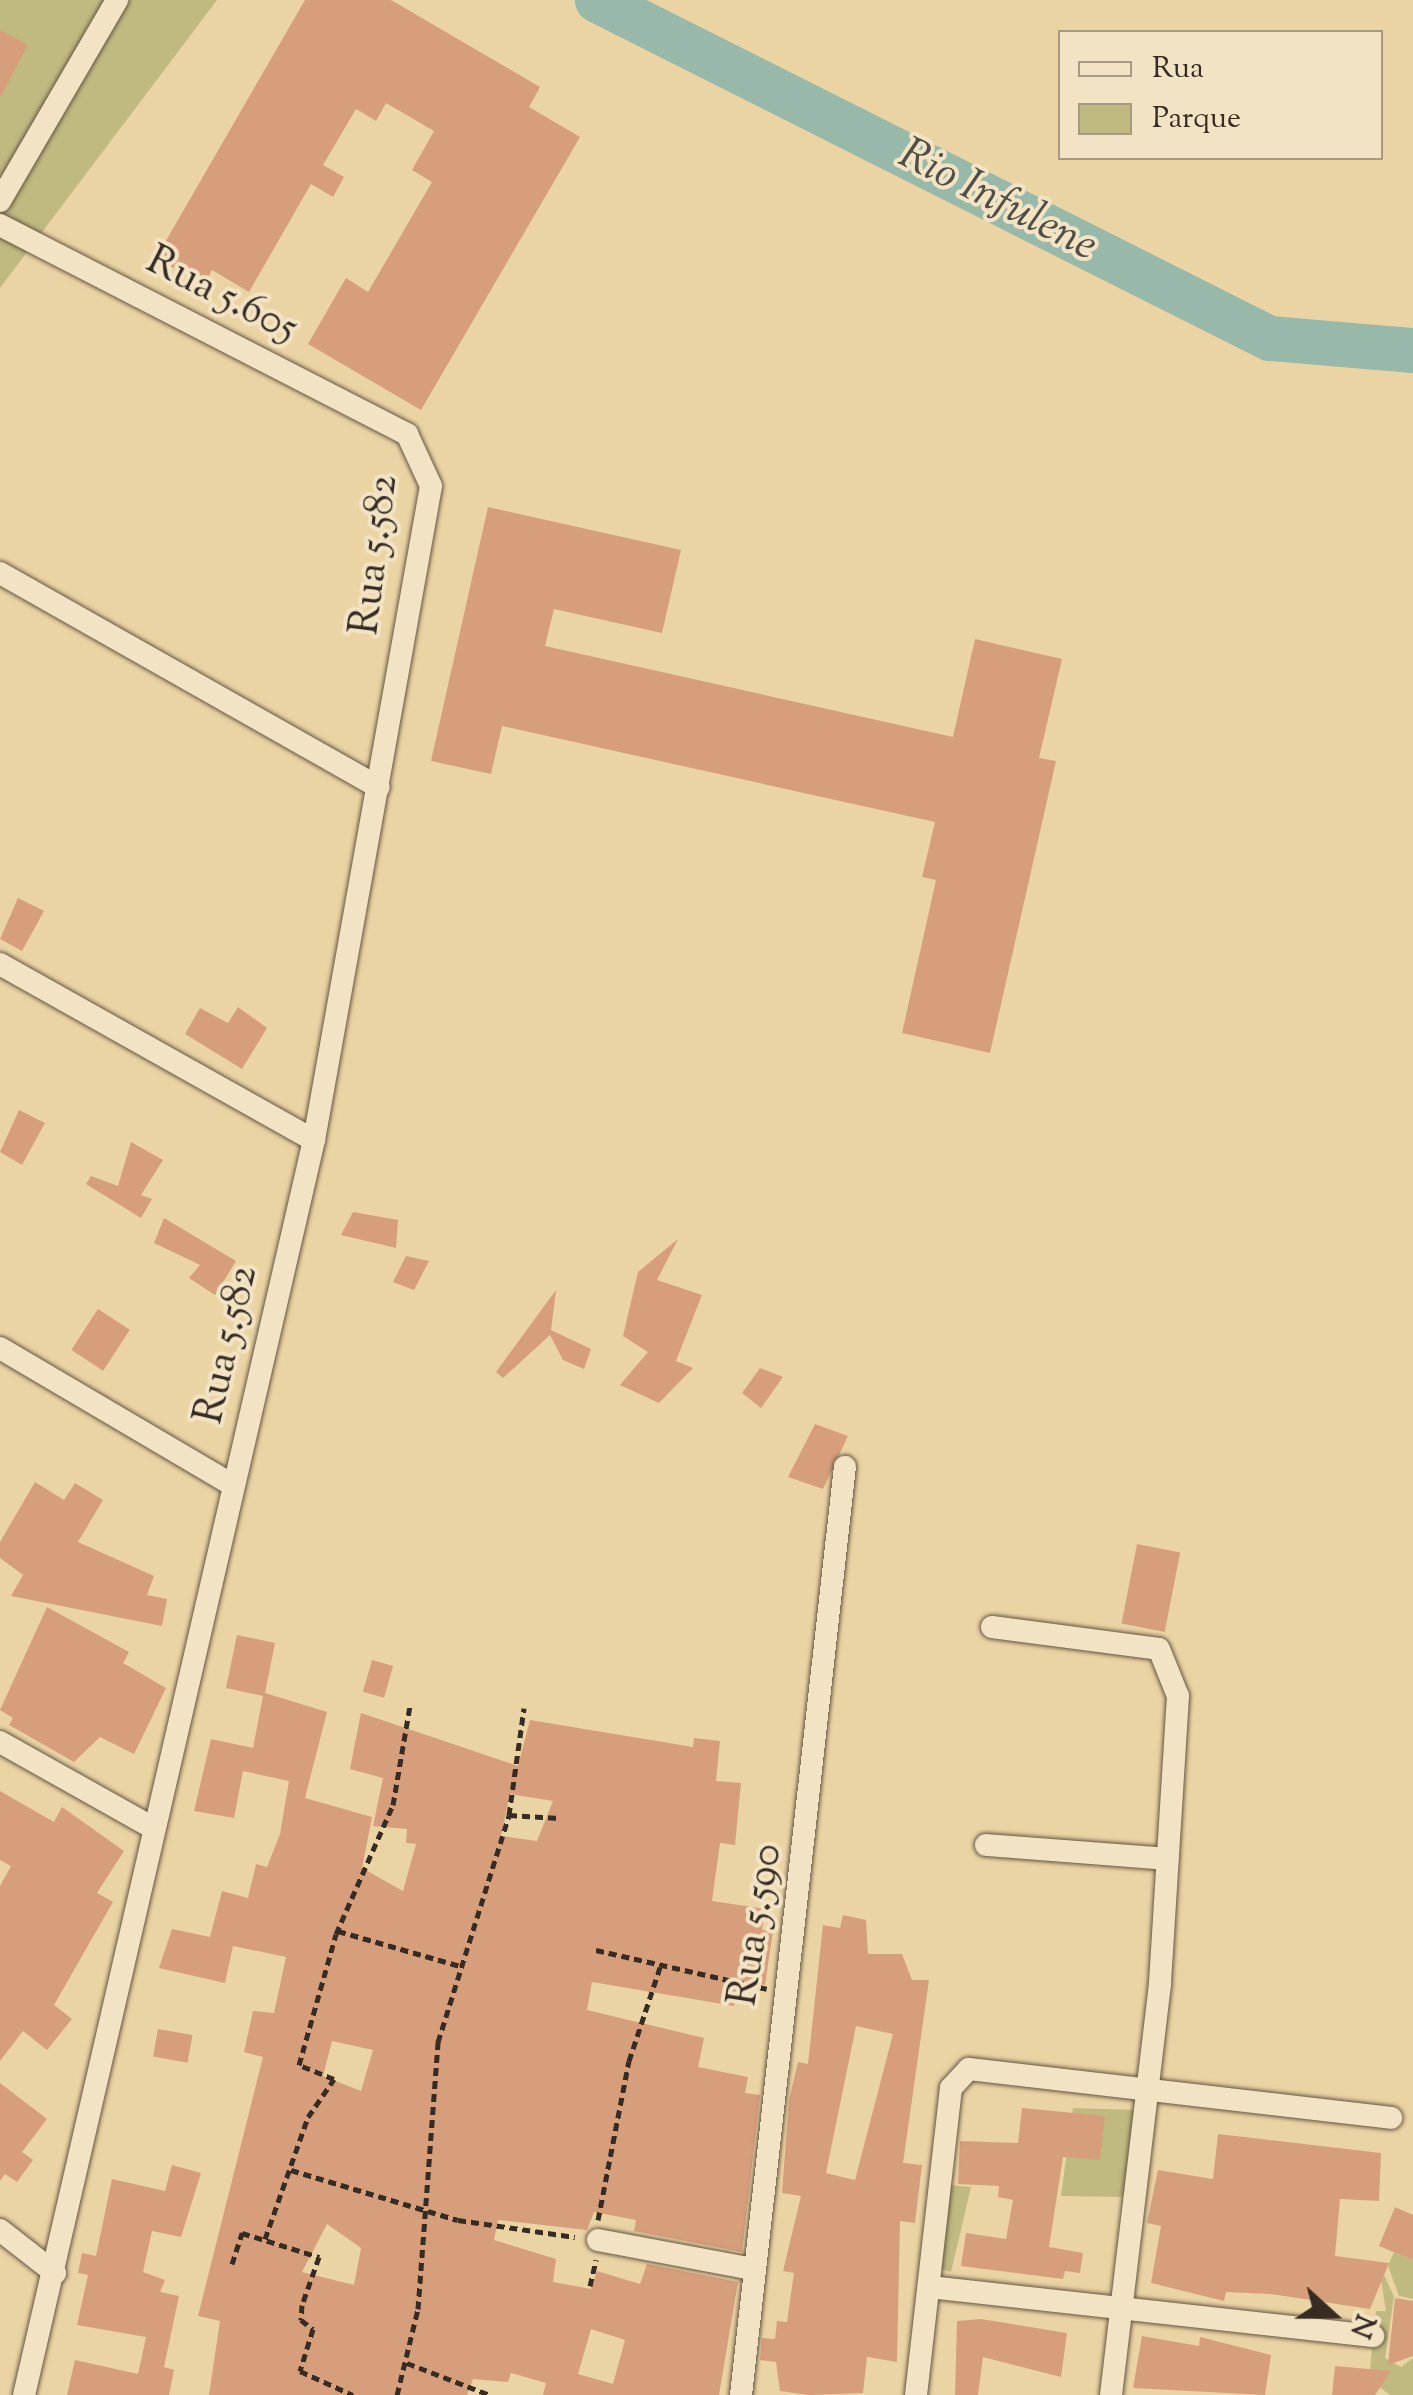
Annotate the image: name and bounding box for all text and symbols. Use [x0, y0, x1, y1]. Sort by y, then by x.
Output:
legend [1058, 30, 1383, 160]
text: Rua [1152, 48, 1204, 91]
text: Parque [1152, 98, 1241, 141]
water label: Rio Infulene [889, 129, 1105, 275]
street label: Rua 5.605 [137, 237, 305, 355]
street label: Rua 5.582 [341, 472, 411, 638]
street label: Rua 5.582 [185, 1261, 271, 1429]
street label: Rua 5.590 [719, 1840, 795, 2010]
north arrow [1283, 2265, 1383, 2365]
text: N [1338, 2308, 1384, 2343]

